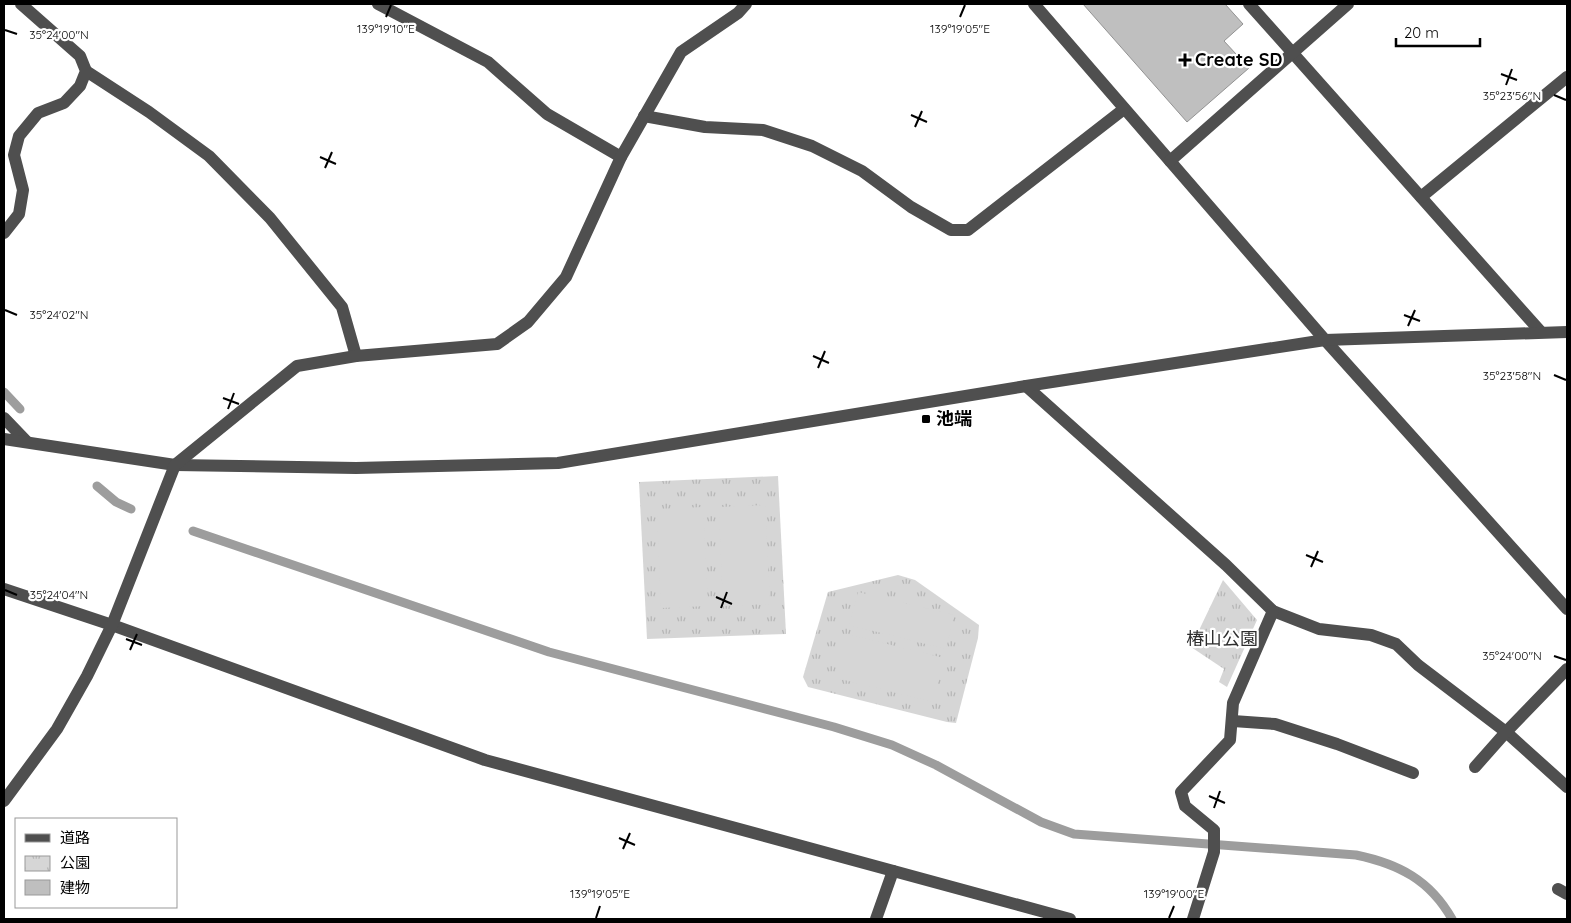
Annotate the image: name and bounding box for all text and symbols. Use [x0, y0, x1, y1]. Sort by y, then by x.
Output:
scale bar [1396, 15, 1480, 47]
text: 139°19'10"E [357, 21, 415, 36]
text: 139°19'05"E [930, 21, 990, 36]
text: 20 m [1404, 23, 1439, 42]
text: 35°24'00"N [29, 27, 89, 42]
place label: Create SD [1195, 48, 1282, 71]
marker: Create SD [1179, 54, 1191, 66]
text: 35°23'56"N [1483, 88, 1541, 103]
text: 35°24'02"N [29, 307, 89, 322]
text: 35°23'58"N [1483, 368, 1541, 383]
place label: 池端 [936, 407, 972, 430]
marker: 池端 [920, 413, 932, 425]
text: 35°24'04"N [30, 587, 88, 602]
park label: 椿山公園 [1186, 627, 1258, 650]
text: 35°24'00"N [1482, 648, 1542, 663]
legend [15, 818, 178, 908]
text: 道路 [60, 828, 90, 847]
text: 公園 [60, 853, 90, 872]
text: 建物 [60, 878, 90, 897]
text: 139°19'05"E [570, 886, 630, 901]
text: 139°19'00"E [1144, 886, 1204, 901]

